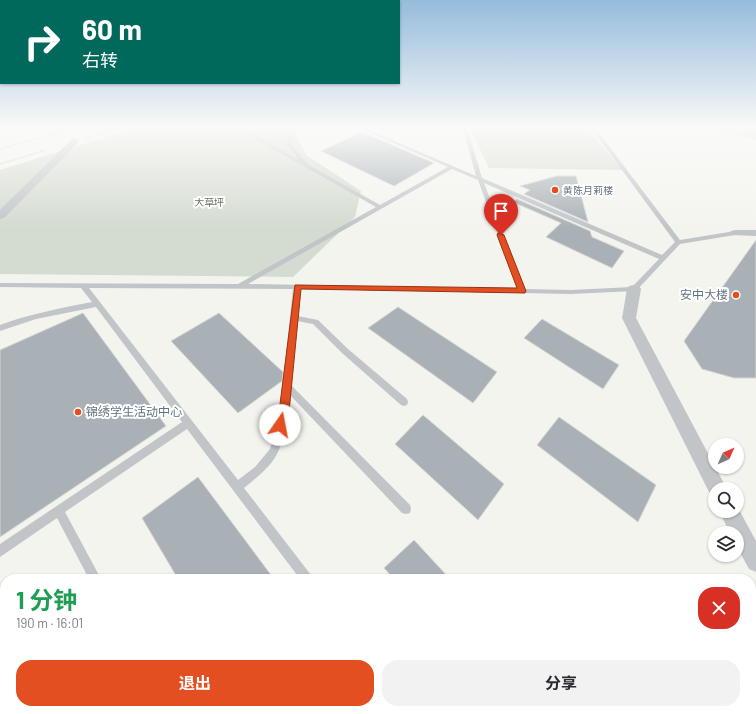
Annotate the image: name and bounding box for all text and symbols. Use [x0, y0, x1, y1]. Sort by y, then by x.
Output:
text: 60 m [82, 12, 142, 46]
icon: right [16, 16, 68, 68]
text: 右转 [82, 49, 118, 71]
place label: 黄陈月莉楼 [563, 184, 613, 196]
marker: 黄陈月莉楼 [550, 185, 560, 195]
pin [484, 194, 518, 235]
park label: 大草坪 [194, 196, 224, 208]
icon: arrive [490, 200, 512, 222]
place label: 安中大楼 [680, 287, 728, 301]
marker: 安中大楼 [731, 290, 741, 300]
place label: 锦绣学生活动中心 [86, 404, 182, 418]
position arrow [259, 404, 301, 446]
marker: 锦绣学生活动中心 [73, 407, 83, 417]
north arrow [708, 438, 744, 474]
map controls [708, 438, 744, 562]
button: search [708, 482, 744, 518]
button: layers [708, 526, 744, 562]
text: 1 分钟 [16, 585, 77, 614]
button: close [698, 587, 740, 629]
text: 190 m · 16:01 [16, 615, 83, 631]
button: 退出 [16, 660, 374, 706]
button: 分享 [382, 660, 740, 706]

